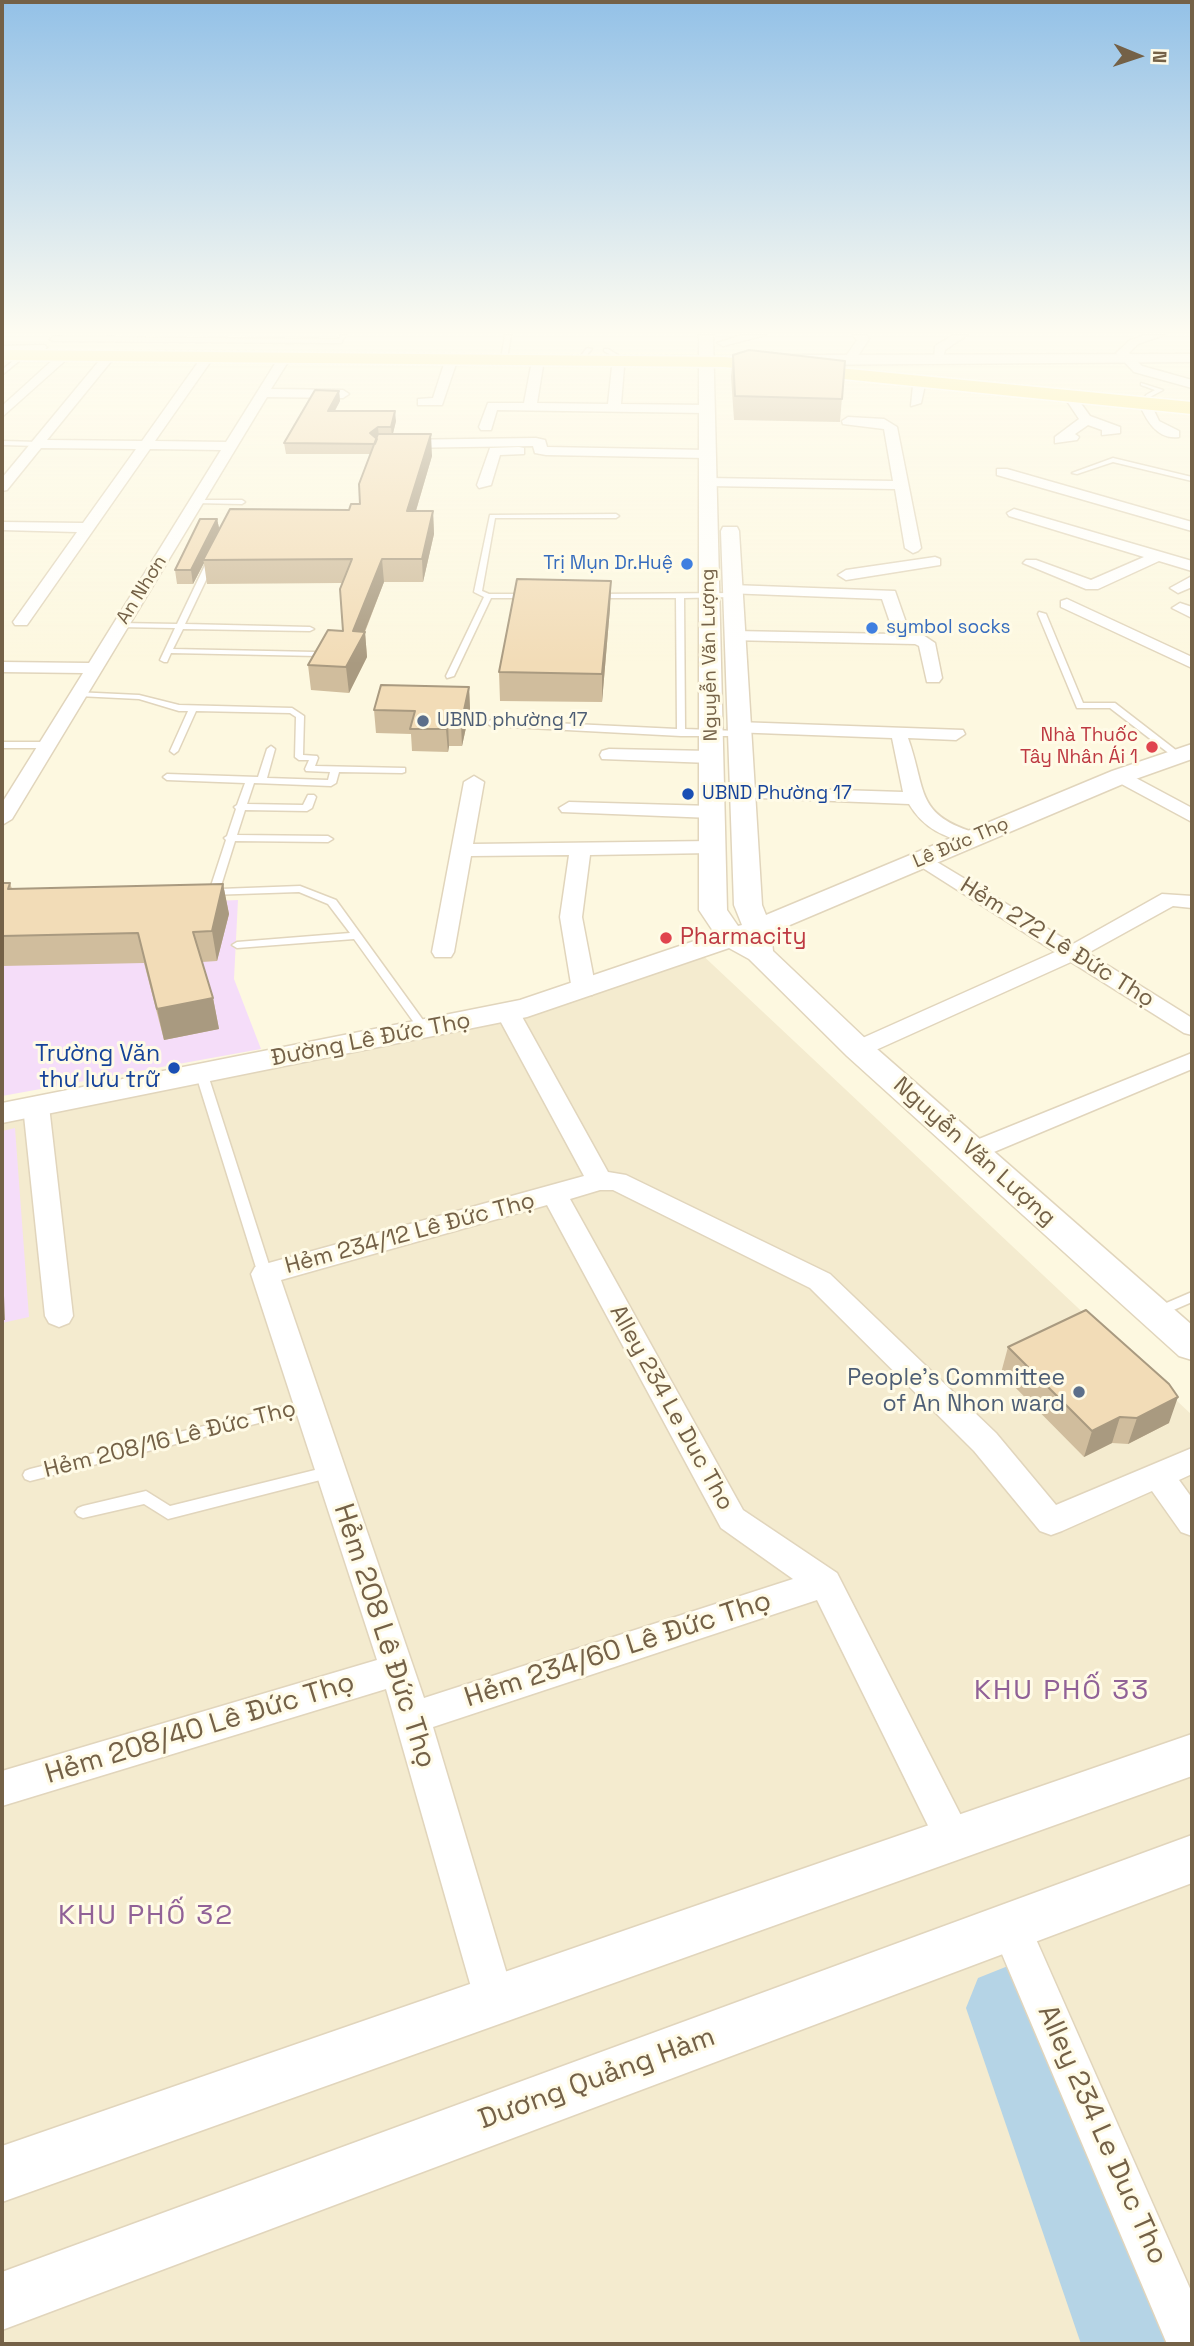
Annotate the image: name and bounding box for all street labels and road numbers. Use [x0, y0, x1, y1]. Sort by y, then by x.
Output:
street label: An Nhơn [112, 552, 172, 628]
street label: Nguyễn Văn Lượng [697, 569, 723, 741]
street label: Lê Đức Thọ [910, 813, 1012, 873]
street label: Hẻm 272 Lê Đức Thọ [955, 872, 1159, 1014]
street label: Đường Lê Đức Thọ [269, 1007, 473, 1073]
street label: Nguyễn Văn Lượng [887, 1072, 1061, 1232]
street label: Hẻm 234/12 Lê Đức Thọ [282, 1187, 538, 1281]
street label: Alley 234 Le Duc Tho [603, 1301, 739, 1515]
street label: Hẻm 208/16 Lê Đức Thọ [41, 1395, 299, 1485]
street label: Hẻm 208 Lê Đức Thọ [325, 1500, 443, 1772]
street label: Hẻm 234/60 Lê Đức Thọ [461, 1585, 775, 1715]
street label: Hẻm 208/40 Lê Đức Thọ [41, 1666, 359, 1792]
street label: Alley 234 Le Duc Tho [1030, 2000, 1174, 2270]
street label: Dương Quảng Hàm [474, 2021, 720, 2137]

